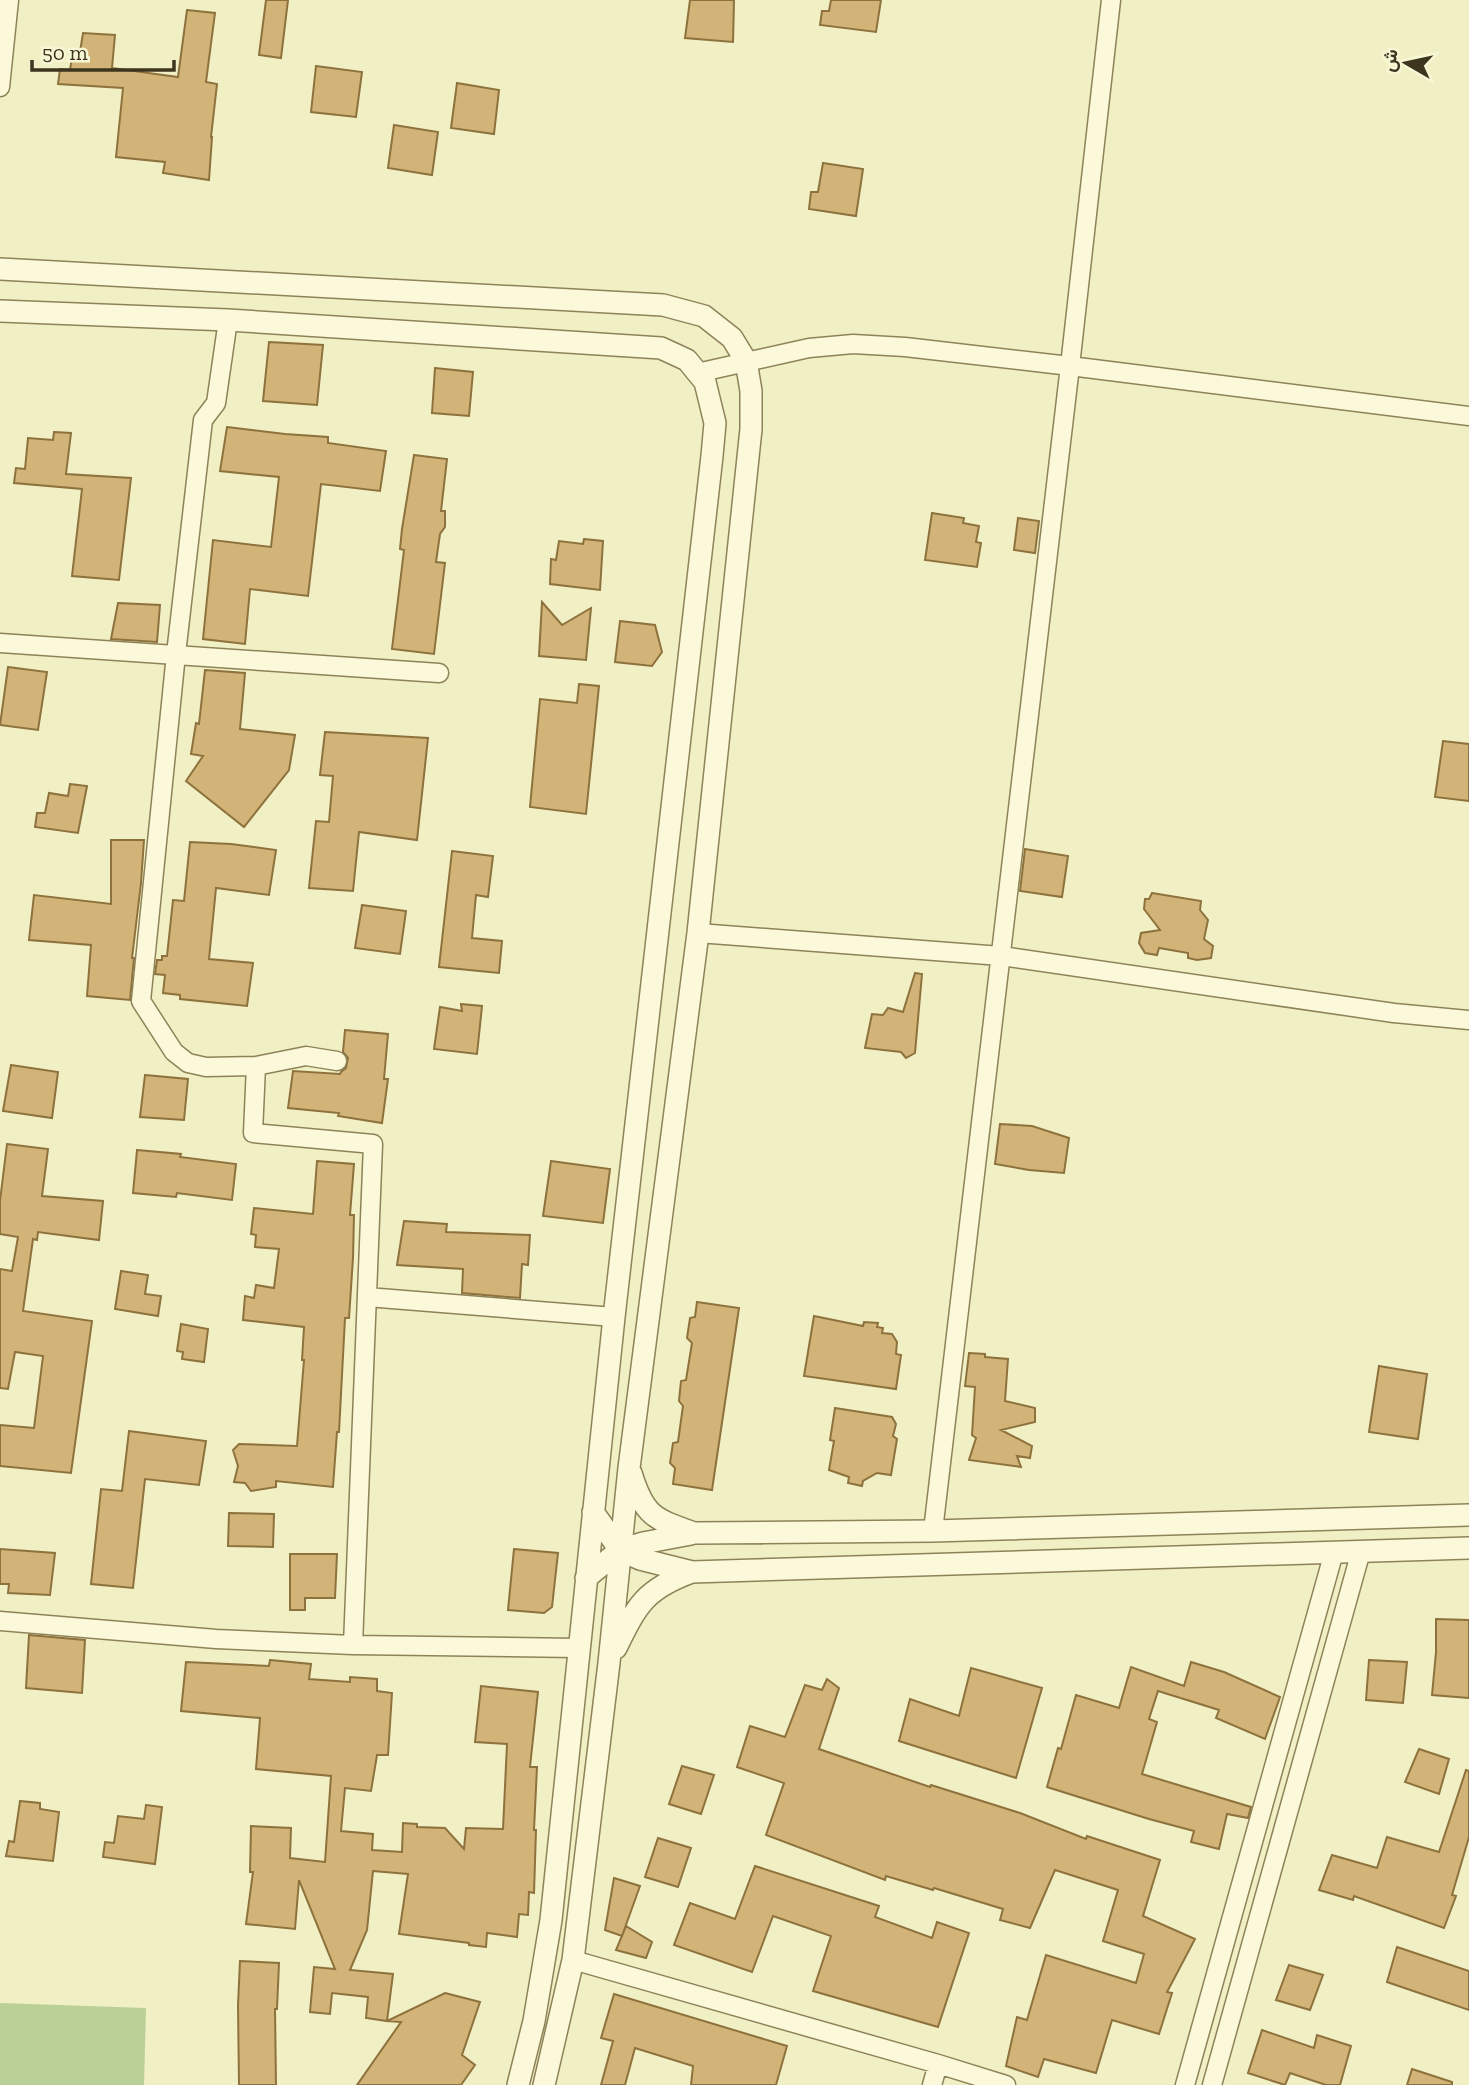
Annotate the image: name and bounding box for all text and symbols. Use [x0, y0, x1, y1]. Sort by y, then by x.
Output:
scale bar [32, 28, 173, 72]
north arrow [1371, 28, 1441, 98]
text: 50 m [42, 40, 88, 65]
text: ش [1377, 47, 1403, 73]

